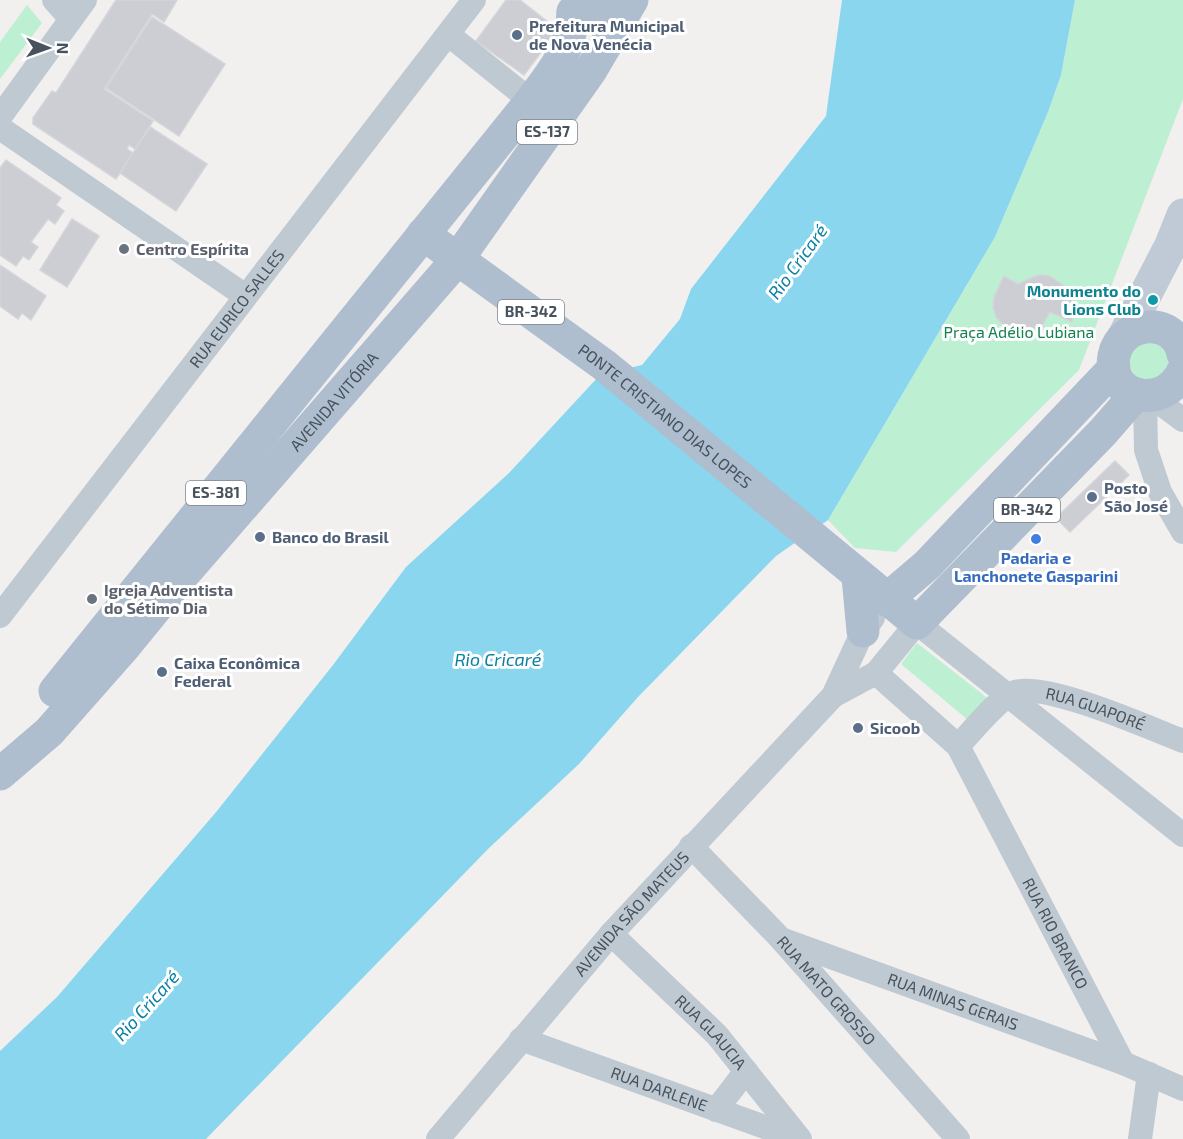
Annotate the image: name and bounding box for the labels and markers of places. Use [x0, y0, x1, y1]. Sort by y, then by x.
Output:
place label: Prefeitura Municipal de Nova Venécia [529, 16, 685, 53]
marker: Prefeitura Municipal de Nova Venécia [510, 28, 524, 42]
place label: Centro Espírita [136, 239, 249, 258]
marker: Centro Espírita [117, 242, 131, 256]
place label: Monumento do Lions Club [1027, 281, 1141, 318]
marker: Monumento do Lions Club [1146, 293, 1160, 307]
place label: Posto São José [1104, 478, 1168, 515]
marker: Posto São José [1085, 490, 1099, 504]
place label: Banco do Brasil [272, 527, 389, 546]
marker: Banco do Brasil [253, 530, 267, 544]
marker: Padaria e Lanchonete Gasparini [1029, 532, 1043, 546]
place label: Padaria e Lanchonete Gasparini [954, 548, 1118, 585]
place label: Igreja Adventista do Sétimo Dia [104, 580, 233, 617]
marker: Igreja Adventista do Sétimo Dia [85, 592, 99, 606]
place label: Caixa Econômica Federal [174, 653, 300, 690]
marker: Caixa Econômica Federal [155, 665, 169, 679]
place label: Sicoob [870, 718, 920, 737]
marker: Sicoob [851, 721, 865, 735]

